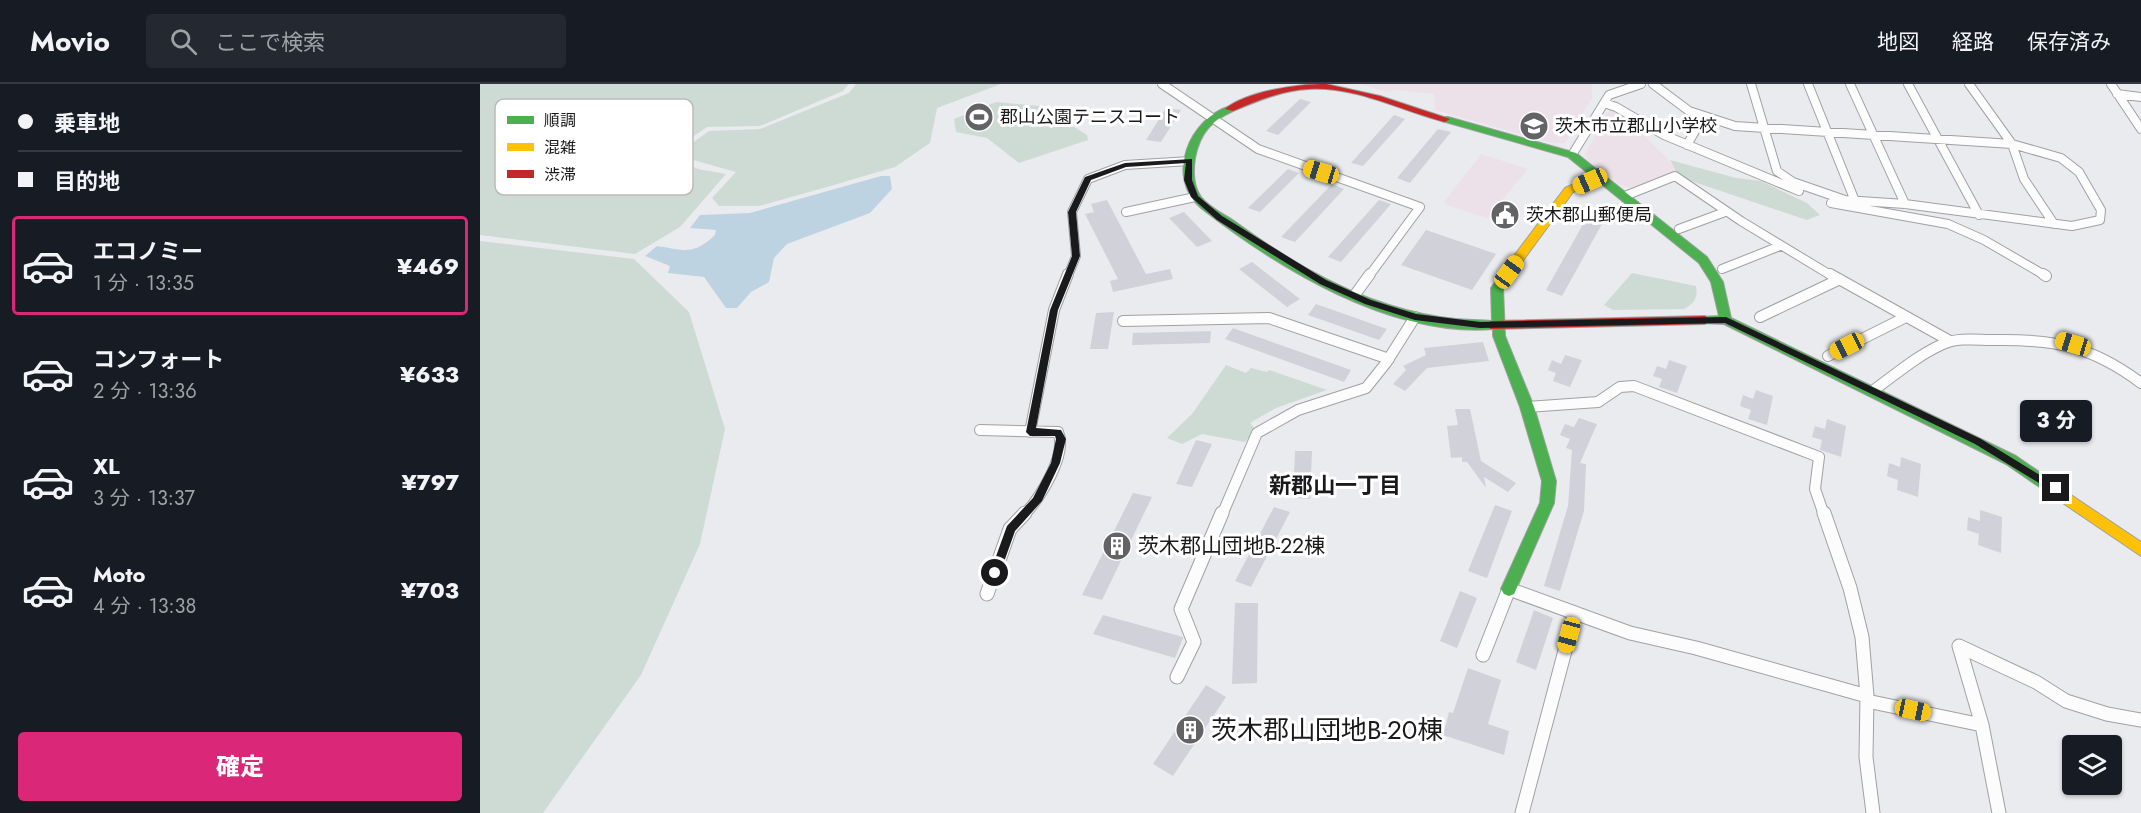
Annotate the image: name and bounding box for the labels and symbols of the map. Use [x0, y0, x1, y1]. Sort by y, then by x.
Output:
legend [495, 99, 693, 195]
sports icon: 郡山公園テニスコート [963, 101, 995, 133]
place label: 郡山公園テニスコート [1000, 104, 1180, 130]
text: 順調 [544, 109, 576, 132]
school or university icon: 茨木市立郡山小学校 [1518, 110, 1550, 142]
place label: 茨木市立郡山小学校 [1555, 113, 1717, 139]
text: 混雑 [544, 136, 576, 159]
car [1301, 158, 1341, 186]
text: 渋滞 [544, 163, 576, 186]
car [1570, 165, 1610, 197]
public building icon: 茨木郡山郵便局 [1489, 199, 1521, 231]
place label: 茨木郡山郵便局 [1526, 202, 1652, 228]
car [1491, 252, 1527, 292]
car [1827, 330, 1867, 362]
car [2053, 330, 2093, 358]
callout: 3 分 [2020, 401, 2092, 443]
district label: 新郡山一丁目 [1269, 469, 1401, 501]
route end [2042, 474, 2069, 501]
building icon: 茨木郡山団地B-22棟 [1101, 530, 1133, 562]
place label: 茨木郡山団地B-22棟 [1138, 531, 1325, 561]
route start [981, 559, 1008, 586]
car [1556, 615, 1582, 655]
car [1894, 697, 1932, 723]
place label: 茨木郡山団地B-20棟 [1211, 711, 1443, 749]
building icon: 茨木郡山団地B-20棟 [1174, 714, 1206, 746]

